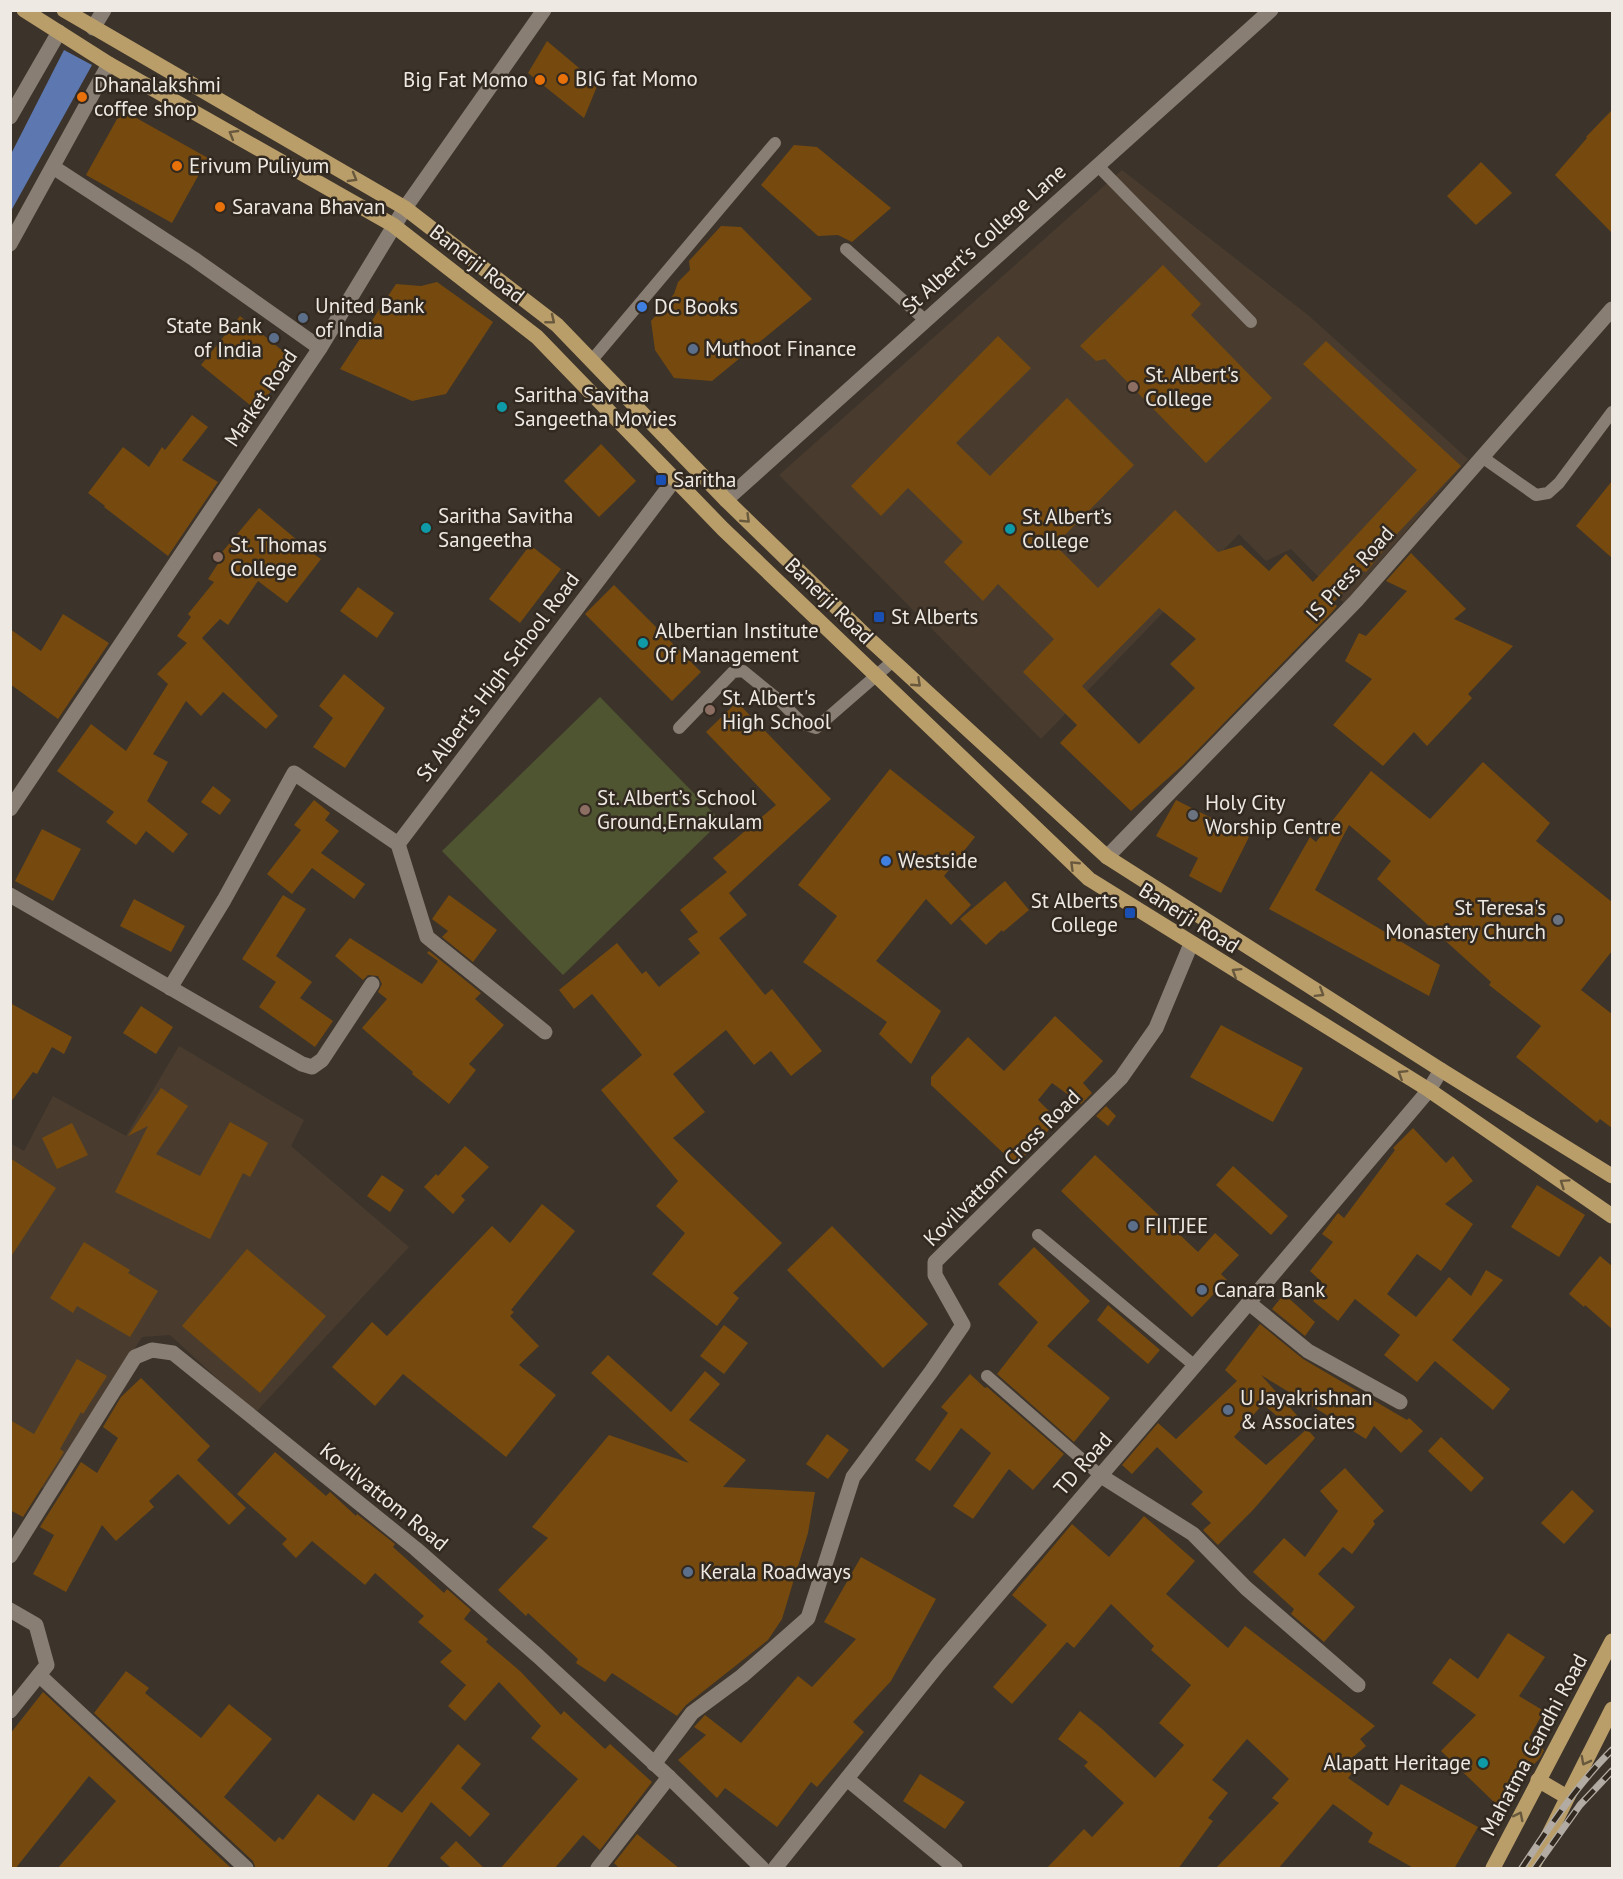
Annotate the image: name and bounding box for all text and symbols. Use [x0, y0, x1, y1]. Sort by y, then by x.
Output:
place label: BIG fat Momo [575, 65, 698, 92]
place label: Big Fat Momo [403, 66, 528, 93]
place label: Dhanalakshmi coffee shop [94, 71, 221, 122]
marker: BIG fat Momo [556, 72, 570, 86]
marker: Big Fat Momo [533, 73, 547, 87]
marker: Dhanalakshmi coffee shop [75, 90, 89, 104]
one-way arrow [229, 130, 239, 141]
place label: Erivum Puliyum [189, 152, 329, 179]
street label: St Albert's College Lane [896, 158, 1071, 320]
marker: Erivum Puliyum [170, 159, 184, 173]
one-way arrow [347, 171, 357, 182]
place label: Saravana Bhavan [232, 193, 385, 220]
marker: Saravana Bhavan [213, 200, 227, 214]
street label: Banerji Road [424, 218, 530, 309]
place label: United Bank of India [315, 292, 425, 343]
place label: DC Books [654, 293, 738, 320]
marker: DC Books [635, 300, 649, 314]
marker: United Bank of India [296, 311, 310, 325]
place label: State Bank of India [166, 312, 262, 363]
one-way arrow [544, 313, 555, 324]
marker: State Bank of India [267, 331, 281, 345]
place label: Muthoot Finance [705, 335, 856, 362]
marker: Muthoot Finance [686, 342, 700, 356]
street label: Market Road [218, 344, 303, 452]
place label: St. Albert's College [1145, 361, 1239, 412]
marker: St. Albert's College [1126, 380, 1140, 394]
place label: Saritha Savitha Sangeetha Movies [514, 381, 677, 432]
marker: Saritha Savitha Sangeetha Movies [495, 400, 509, 414]
place label: Saritha [673, 466, 736, 493]
marker: Saritha [654, 473, 668, 487]
place label: Saritha Savitha Sangeetha [438, 502, 573, 553]
place label: St Albert’s College [1022, 503, 1112, 554]
one-way arrow [739, 512, 750, 523]
street label: IS Press Road [1300, 520, 1400, 627]
marker: Saritha Savitha Sangeetha [419, 521, 433, 535]
marker: St Albert’s College [1003, 522, 1017, 536]
place label: St. Thomas College [230, 531, 327, 582]
marker: St. Thomas College [211, 550, 225, 564]
street label: Banerji Road [779, 552, 879, 650]
street label: St Albert's High School Road [410, 567, 585, 787]
place label: St Alberts [891, 603, 978, 630]
marker: St Alberts [872, 610, 886, 624]
place label: Albertian Institute Of Management [655, 617, 819, 668]
marker: Albertian Institute Of Management [636, 636, 650, 650]
one-way arrow [911, 676, 921, 687]
place label: St. Albert's High School [722, 684, 831, 735]
marker: St. Albert's High School [703, 703, 717, 717]
place label: St. Albert’s School Ground,Ernakulam [597, 784, 762, 835]
place label: Holy City Worship Centre [1205, 789, 1341, 840]
marker: St. Albert’s School Ground,Ernakulam [578, 803, 592, 817]
marker: Holy City Worship Centre [1186, 808, 1200, 822]
place label: Westside [898, 847, 978, 874]
marker: Westside [879, 854, 893, 868]
one-way arrow [1070, 861, 1081, 872]
street label: Banerji Road [1134, 876, 1244, 959]
place label: St Alberts College [1031, 887, 1118, 938]
place label: St Teresa's Monastery Church [1385, 894, 1546, 945]
marker: St Alberts College [1123, 906, 1137, 920]
marker: St Teresa's Monastery Church [1551, 913, 1565, 927]
one-way arrow [1232, 967, 1242, 979]
one-way arrow [1314, 985, 1324, 997]
one-way arrow [1398, 1069, 1408, 1081]
street label: Kovilvattom Cross Road [918, 1084, 1086, 1252]
one-way arrow [1560, 1179, 1571, 1190]
place label: FIITJEE [1145, 1212, 1208, 1239]
marker: FIITJEE [1126, 1219, 1140, 1233]
place label: Canara Bank [1214, 1276, 1325, 1303]
marker: Canara Bank [1195, 1283, 1209, 1297]
place label: U Jayakrishnan & Associates [1240, 1384, 1373, 1435]
marker: U Jayakrishnan & Associates [1221, 1403, 1235, 1417]
street label: TD Road [1048, 1426, 1118, 1501]
street label: Kovilvattom Road [315, 1437, 454, 1557]
place label: Kerala Roadways [700, 1558, 851, 1585]
marker: Kerala Roadways [681, 1565, 695, 1579]
street label: Mahatma Gandhi Road [1474, 1649, 1593, 1840]
place label: Alapatt Heritage [1324, 1749, 1471, 1776]
one-way arrow [1581, 1755, 1592, 1766]
marker: Alapatt Heritage [1476, 1756, 1490, 1770]
one-way arrow [1512, 1812, 1524, 1823]

